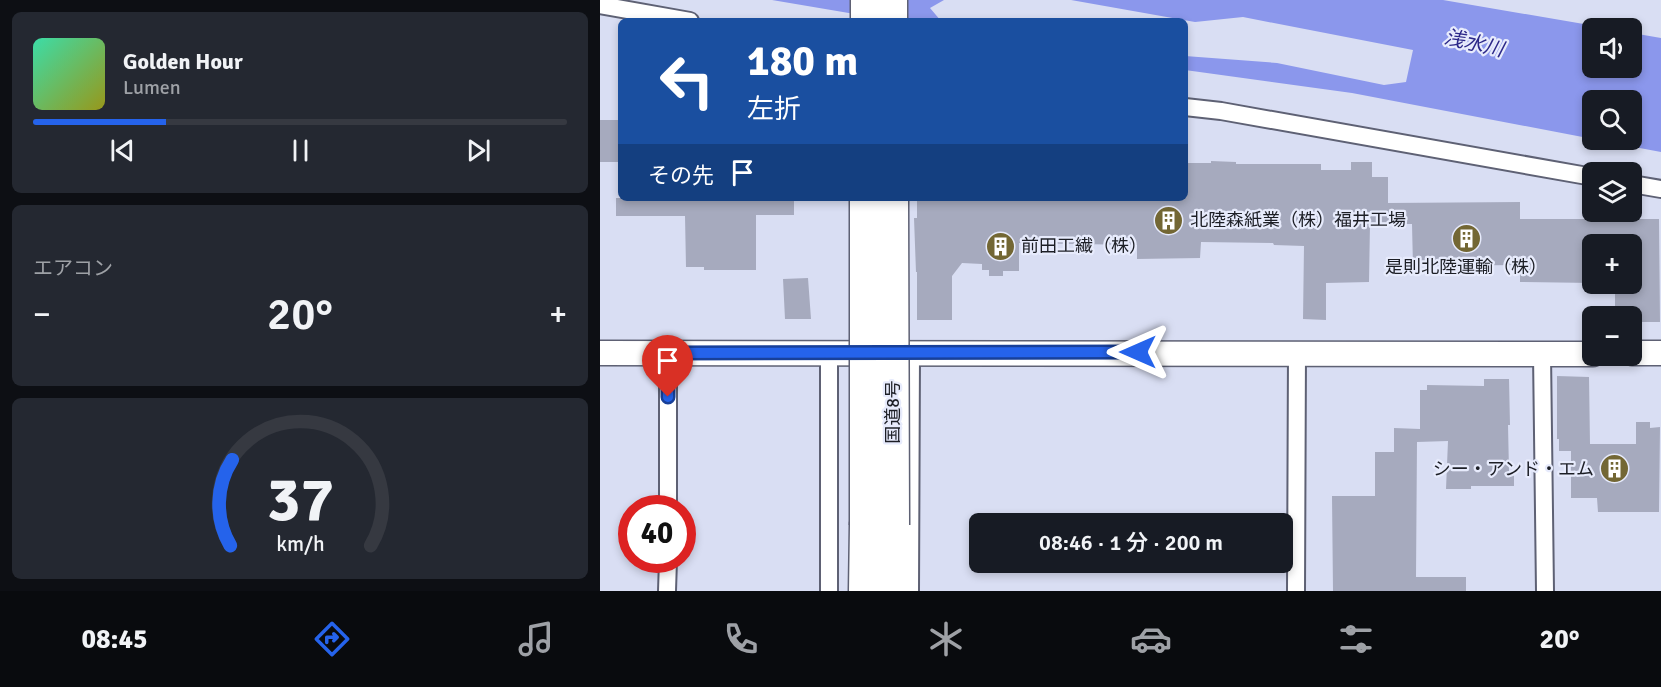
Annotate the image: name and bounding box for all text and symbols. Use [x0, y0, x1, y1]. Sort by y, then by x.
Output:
map controls [1582, 18, 1642, 366]
button: sound [1582, 18, 1642, 78]
water label: 浅水川 [1442, 25, 1508, 63]
text: 180 m [747, 36, 858, 87]
icon: left [648, 42, 726, 120]
text: Golden Hour [123, 48, 243, 75]
text: Lumen [123, 75, 181, 100]
button: search [1582, 90, 1642, 150]
text: 左折 [747, 93, 801, 126]
icon: previous [106, 134, 139, 167]
icon: pause [284, 134, 317, 167]
icon: next [462, 134, 495, 167]
icon: arrive [726, 156, 759, 189]
text: その先 [648, 162, 714, 189]
button: layers [1582, 162, 1642, 222]
building icon: 北陸森紙業（株）福井工場 [1153, 204, 1185, 236]
place label: 北陸森紙業（株）福井工場 [1190, 209, 1406, 231]
building icon: 是則北陸運輸（株） [1450, 222, 1482, 254]
building icon: 前田工繊（株） [984, 230, 1016, 262]
button: + [1582, 234, 1642, 294]
place label: 前田工繊（株） [1021, 235, 1147, 257]
text: エアコン [33, 256, 113, 281]
place label: 是則北陸運輸（株） [1385, 256, 1547, 278]
text: 20° [267, 287, 333, 342]
text: − [33, 294, 51, 335]
text: + [549, 294, 567, 335]
button: − [1582, 306, 1642, 366]
position arrow [1106, 320, 1170, 384]
pin [642, 335, 693, 397]
icon: arrive [651, 344, 684, 377]
street label: 国道8号 [882, 380, 904, 444]
building icon: シー・アンド・エム [1599, 453, 1631, 485]
place label: シー・アンド・エム [1433, 458, 1594, 480]
text: 37 [266, 461, 334, 538]
speed limit sign: 40 [618, 495, 696, 573]
text: 08:46 · 1 分 · 200 m [1039, 529, 1223, 556]
text: km/h [276, 531, 324, 557]
icon: directions [311, 618, 353, 660]
icon: music [515, 618, 557, 660]
icon: phone [720, 618, 762, 660]
icon: climate [925, 618, 967, 660]
icon: car [1130, 618, 1172, 660]
icon: filters [1335, 618, 1377, 660]
text: 08:45 [81, 623, 148, 656]
text: 20° [1540, 623, 1580, 656]

